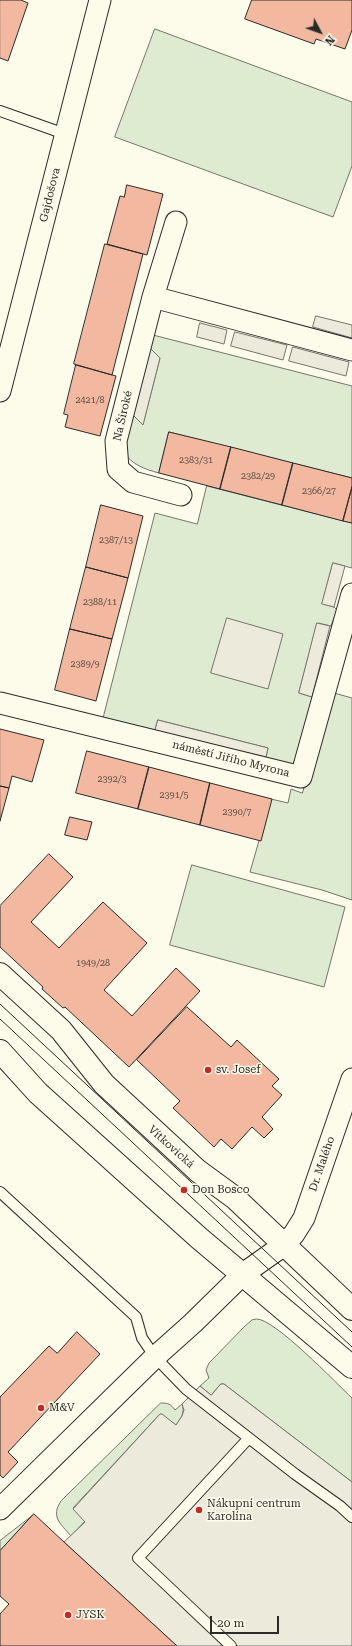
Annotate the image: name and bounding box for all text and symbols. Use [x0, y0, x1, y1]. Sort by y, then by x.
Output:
north arrow [300, 12, 340, 52]
text: N [322, 33, 337, 48]
street label: Gajdošova [37, 166, 63, 224]
street label: Na Široké [111, 389, 135, 443]
house number: 2421/8 [76, 395, 104, 405]
house number: 2383/31 [179, 455, 213, 465]
house number: 2382/29 [241, 471, 275, 481]
house number: 2366/27 [302, 486, 336, 496]
house number: 2387/13 [99, 535, 133, 545]
house number: 2388/11 [83, 597, 117, 607]
house number: 2389/9 [71, 659, 99, 669]
street label: náměstí Jiřího Myrona [171, 738, 291, 780]
house number: 2392/3 [98, 774, 126, 784]
house number: 2391/5 [160, 790, 188, 800]
house number: 2390/7 [223, 807, 251, 817]
house number: 1949/28 [76, 958, 110, 968]
place label: sv. Josef [216, 1063, 260, 1077]
marker: sv. Josef [203, 1065, 213, 1075]
street label: Vítkovická [145, 1123, 197, 1171]
street label: Dr. Malého [306, 1135, 338, 1193]
place label: Don Bosco [192, 1183, 249, 1197]
marker: Don Bosco [179, 1185, 189, 1195]
place label: M&V [49, 1401, 75, 1415]
marker: M&V [36, 1403, 46, 1413]
place label: Nákupní centrum Karolína [207, 1497, 301, 1523]
marker: Nákupní centrum Karolína [194, 1505, 204, 1515]
place label: JYSK [76, 1608, 104, 1622]
scale bar [212, 1608, 281, 1634]
marker: JYSK [63, 1610, 73, 1620]
text: 20 m [217, 1616, 244, 1630]

